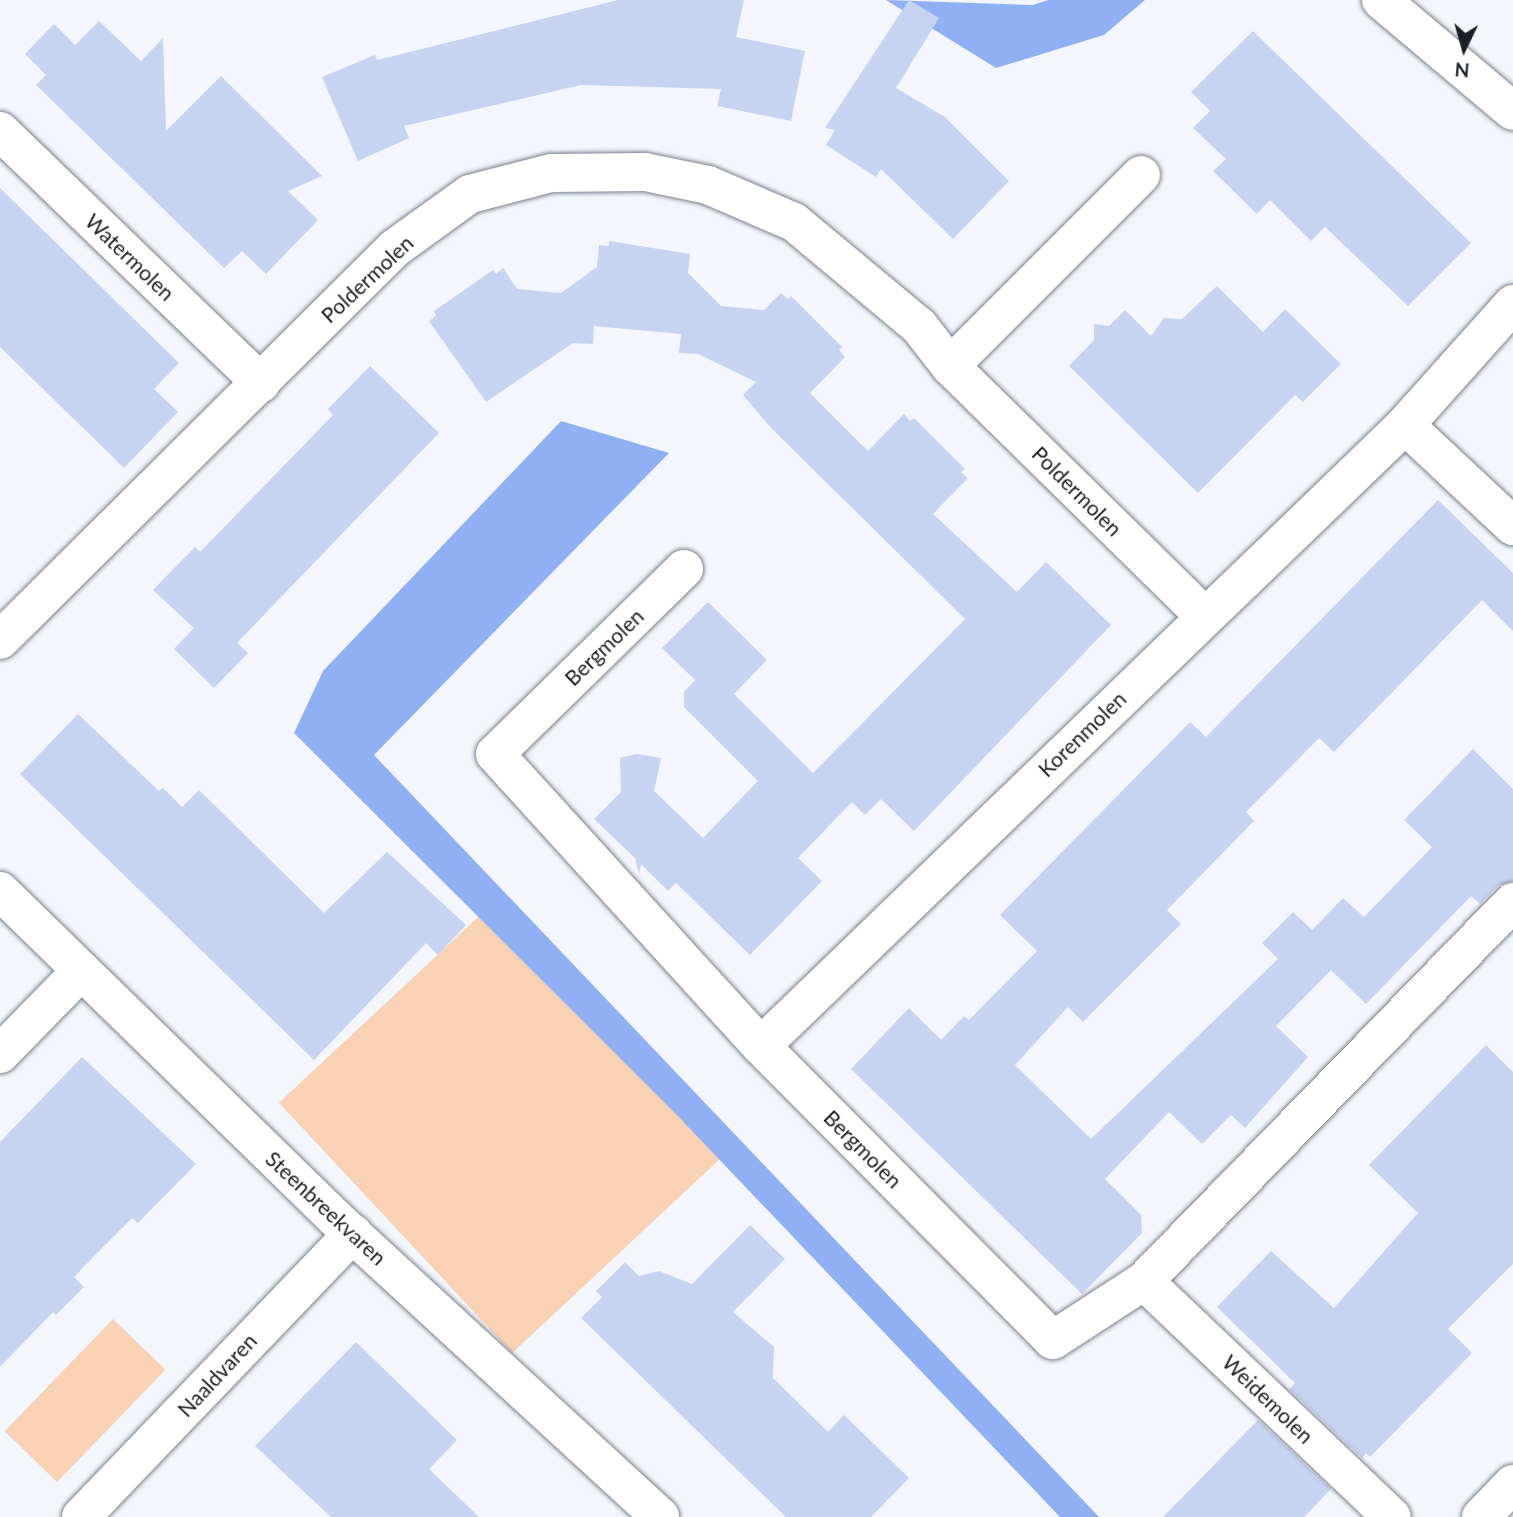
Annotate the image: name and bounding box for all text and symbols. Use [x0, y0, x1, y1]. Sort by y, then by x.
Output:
north arrow [1429, 14, 1499, 84]
text: N [1454, 58, 1470, 83]
street label: Watermolen [80, 208, 180, 306]
street label: Poldermolen [316, 230, 418, 328]
street label: Poldermolen [1027, 441, 1127, 541]
street label: Bergmolen [559, 603, 649, 691]
street label: Korenmolen [1033, 686, 1131, 782]
street label: Bergmolen [819, 1105, 907, 1193]
street label: Steenbreekvaren [261, 1146, 391, 1270]
street label: Naaldvaren [172, 1328, 262, 1422]
street label: Weidemolen [1217, 1349, 1319, 1449]

